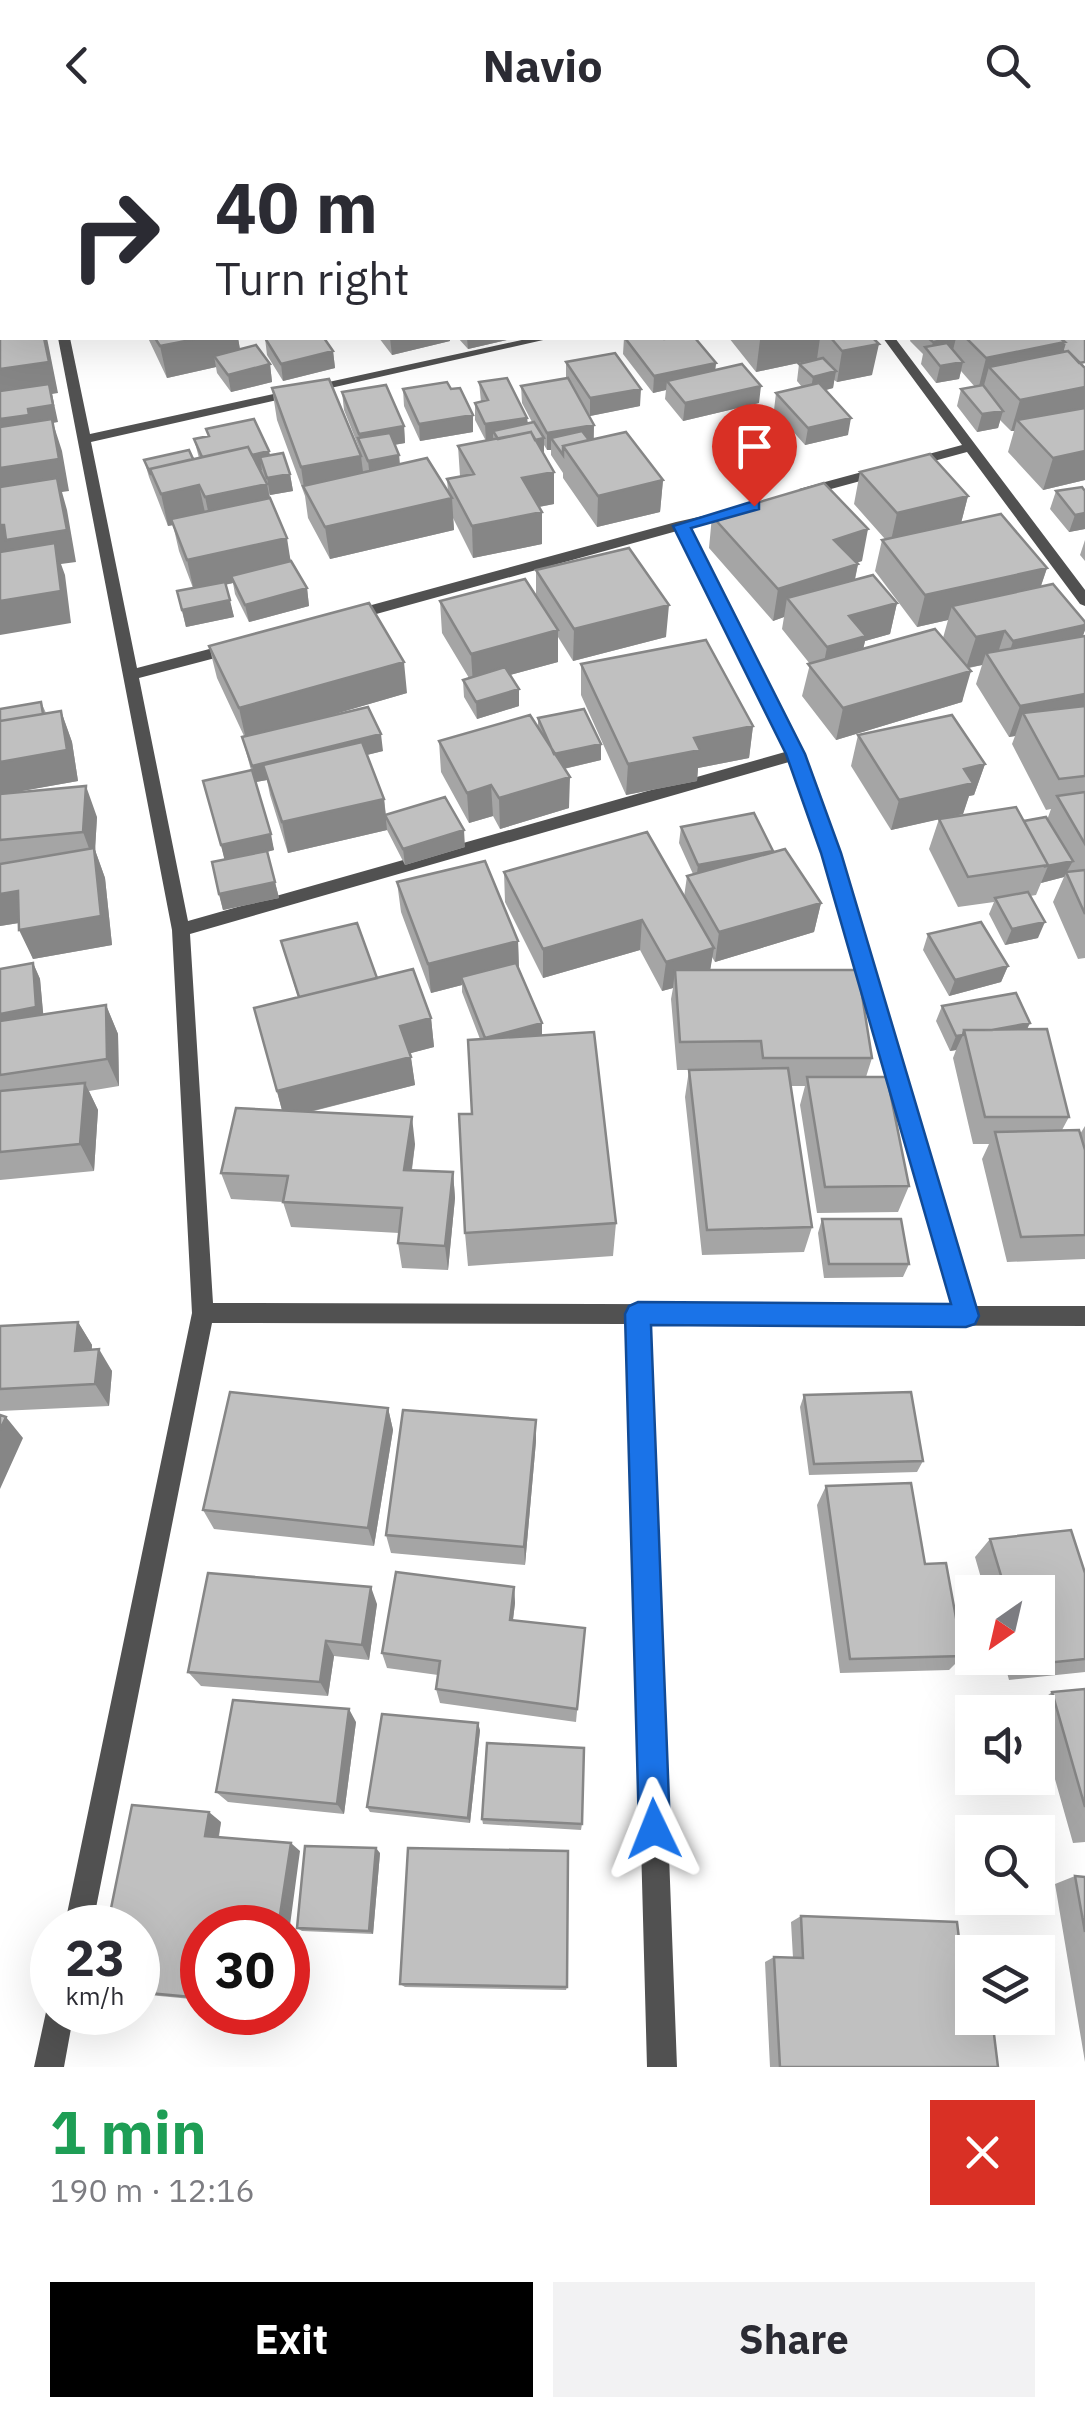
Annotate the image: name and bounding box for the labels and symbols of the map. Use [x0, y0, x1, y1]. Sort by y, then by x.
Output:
pin [712, 404, 797, 507]
north arrow [955, 1575, 1055, 1675]
position arrow [602, 1777, 706, 1881]
speed limit sign: 30 [180, 1905, 310, 2035]

